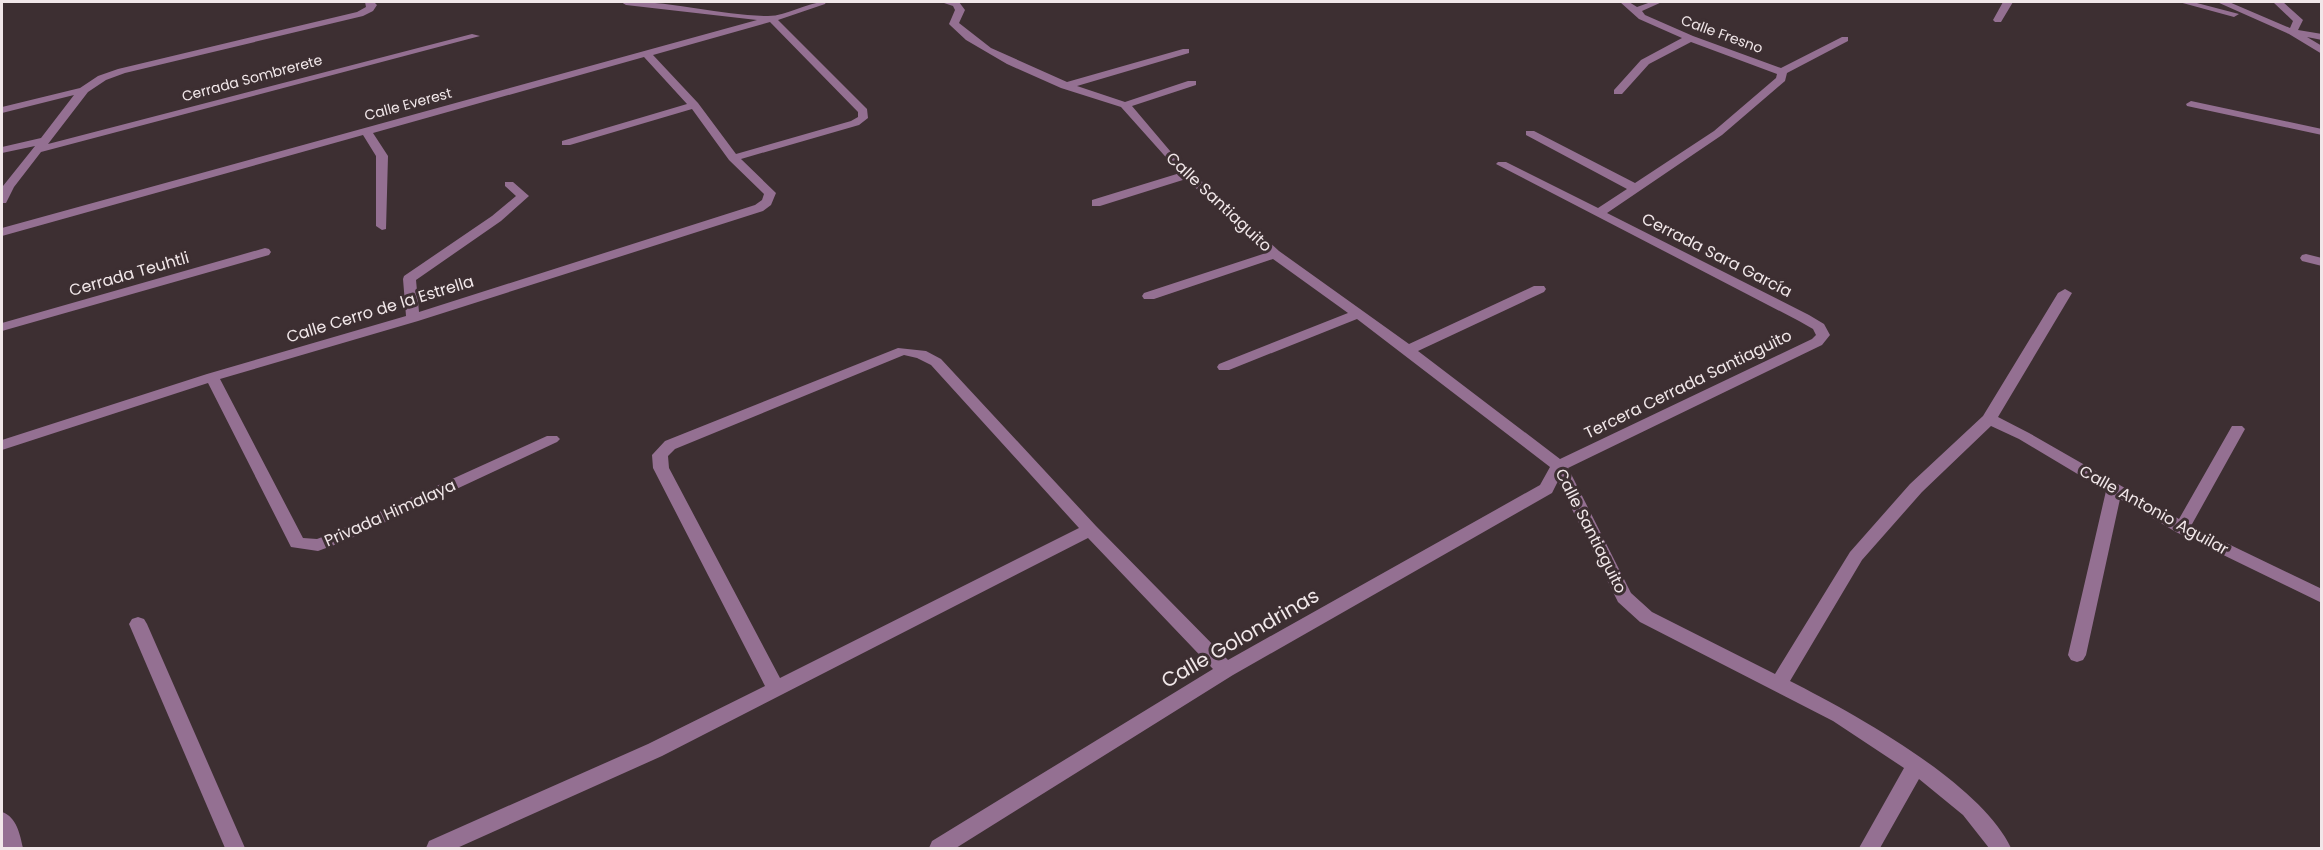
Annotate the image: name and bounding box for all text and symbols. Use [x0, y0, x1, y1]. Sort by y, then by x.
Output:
street label: Calle Fresno [1678, 10, 1766, 58]
street label: Cerrada Sombrerete [180, 50, 325, 106]
street label: Calle Everest [362, 83, 454, 125]
street label: Calle Santiaguito [1161, 147, 1277, 257]
street label: Cerrada Sara García [1638, 207, 1796, 303]
street label: Cerrada Teuhtli [66, 246, 192, 302]
street label: Calle Cerro de la Estrella [283, 270, 477, 348]
street label: Tercera Cerrada Santiaguito [1580, 324, 1796, 444]
street label: Calle Antonio Aguilar [2075, 459, 2233, 561]
street label: Calle Santiaguito [1550, 465, 1632, 597]
street label: Privada Himalaya [321, 474, 459, 552]
street label: Calle Golondrinas [1156, 581, 1324, 695]

